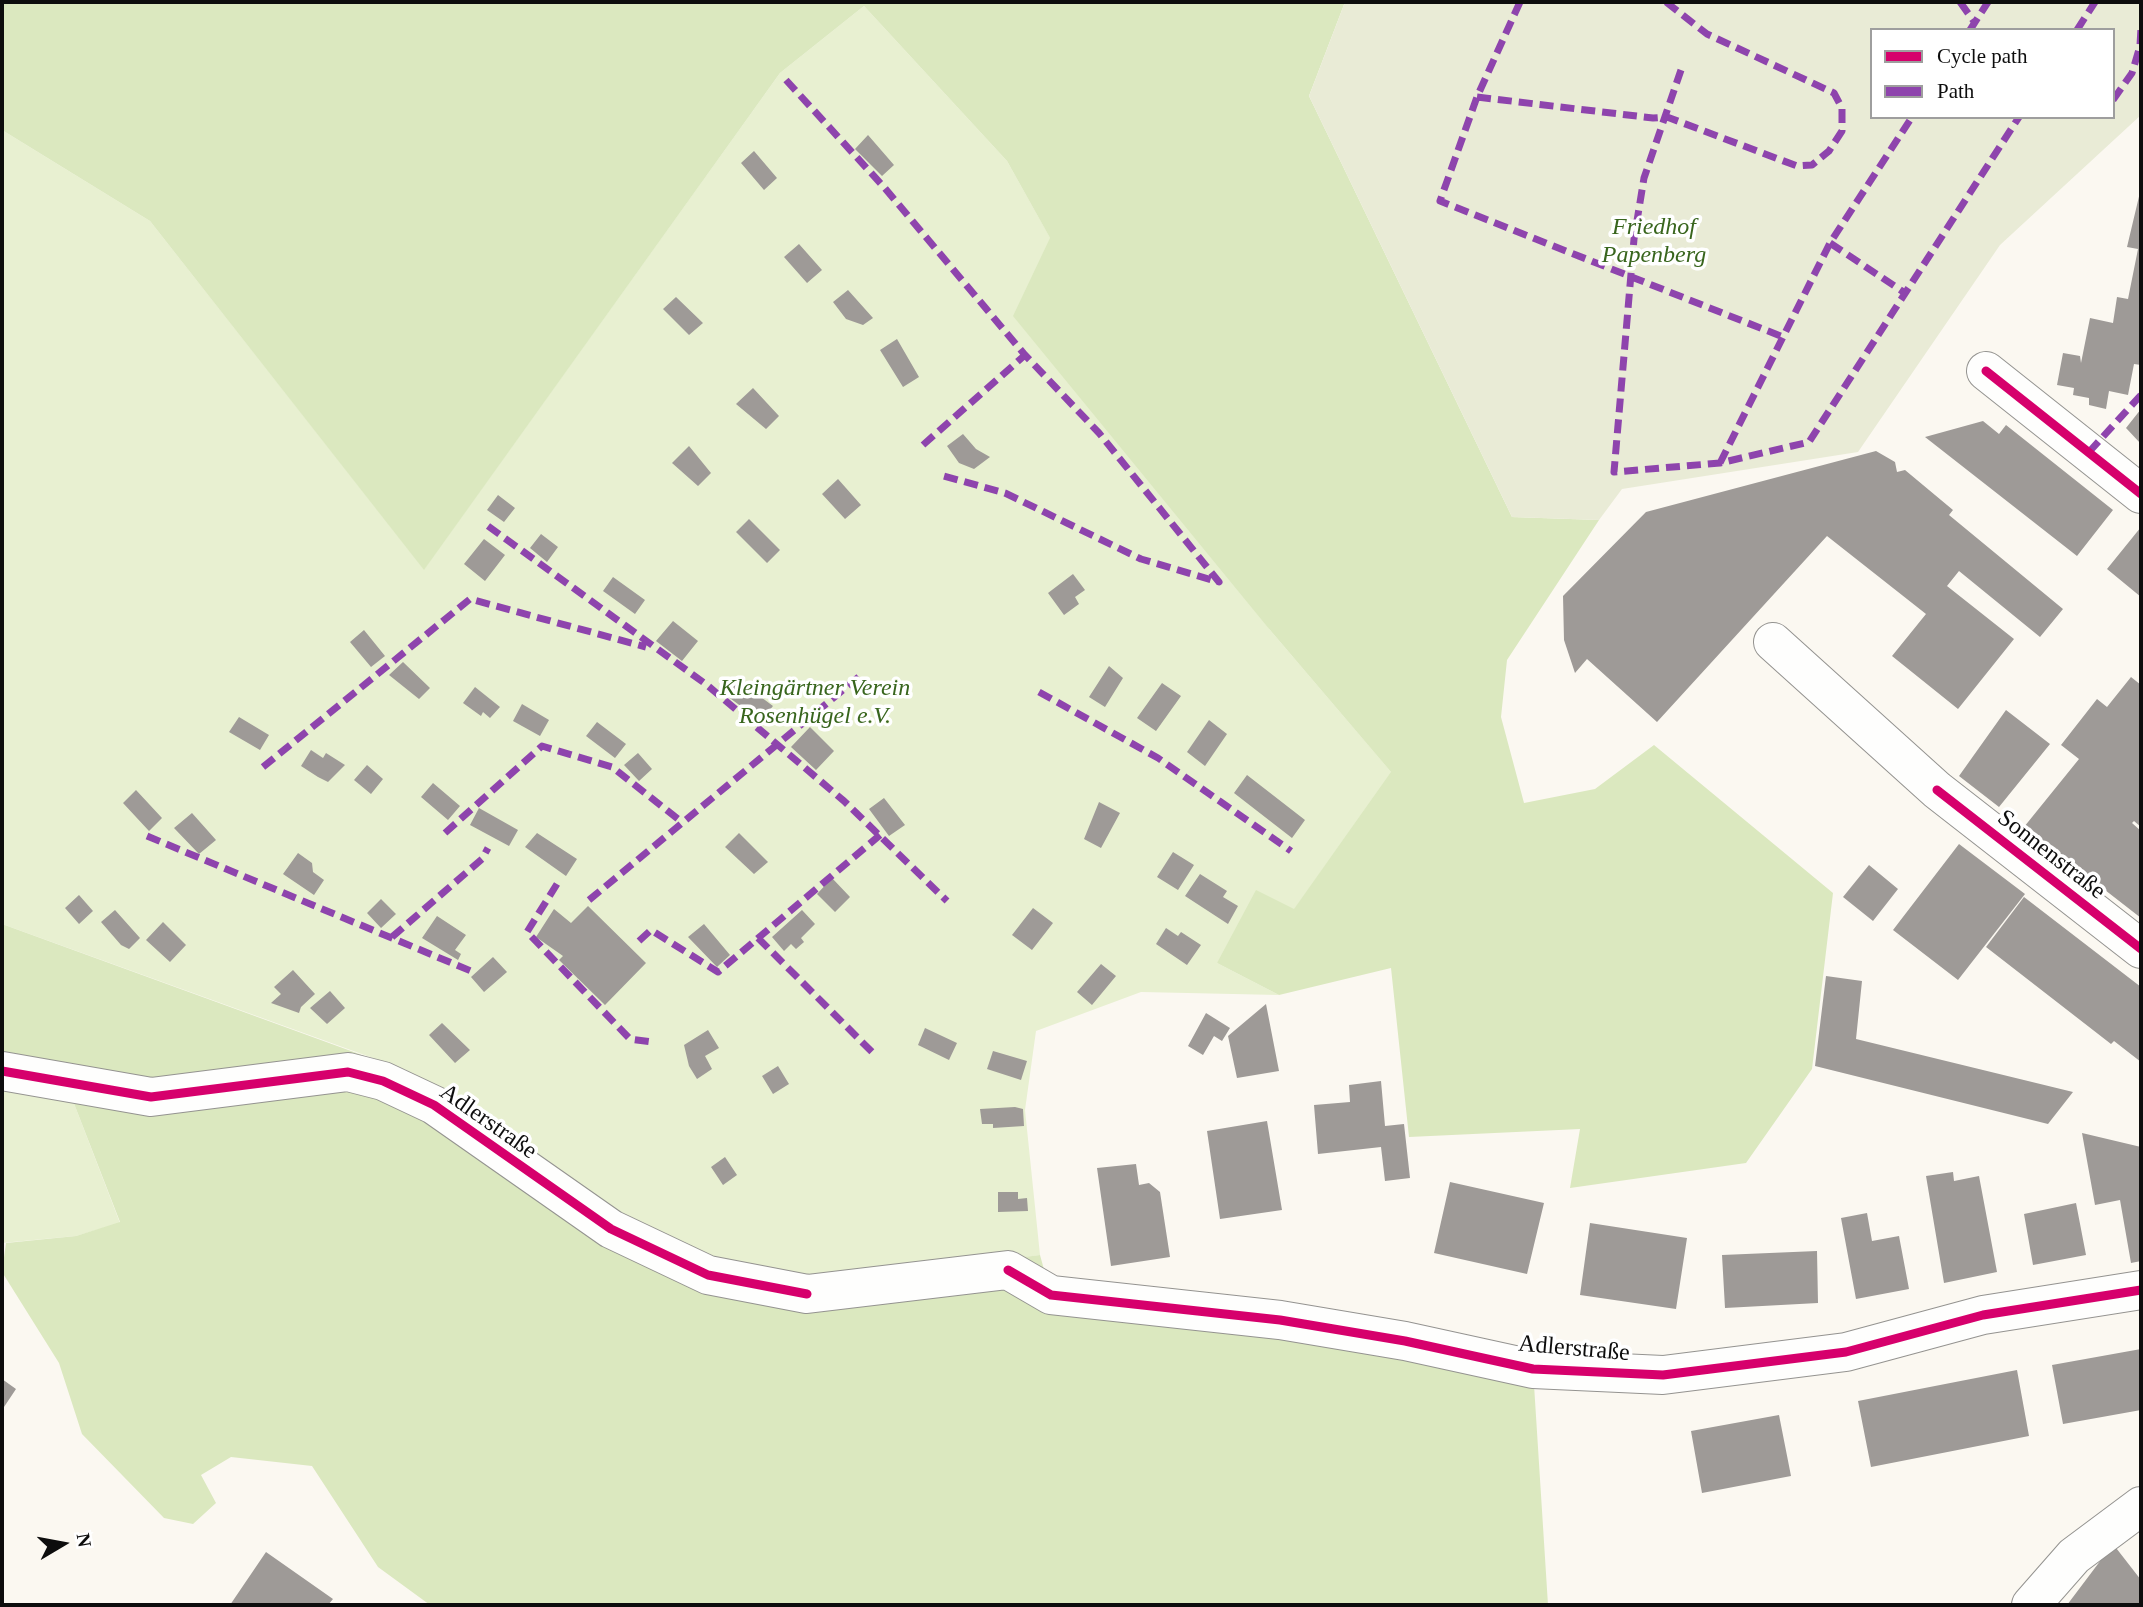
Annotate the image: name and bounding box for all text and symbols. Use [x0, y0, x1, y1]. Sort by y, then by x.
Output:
legend [1870, 28, 2115, 119]
text: Cycle path [1937, 44, 2027, 68]
text: Path [1937, 79, 1974, 103]
park label: Friedhof Papenberg [1602, 214, 1706, 270]
park label: Kleingärtner Verein Rosenhügel e.V. [720, 675, 910, 731]
street label: Sonnenstraße [1991, 804, 2111, 906]
street label: Adlerstraße [434, 1078, 542, 1166]
street label: Adlerstraße [1517, 1330, 1631, 1368]
north arrow [28, 1509, 98, 1579]
text: N [73, 1532, 96, 1549]

